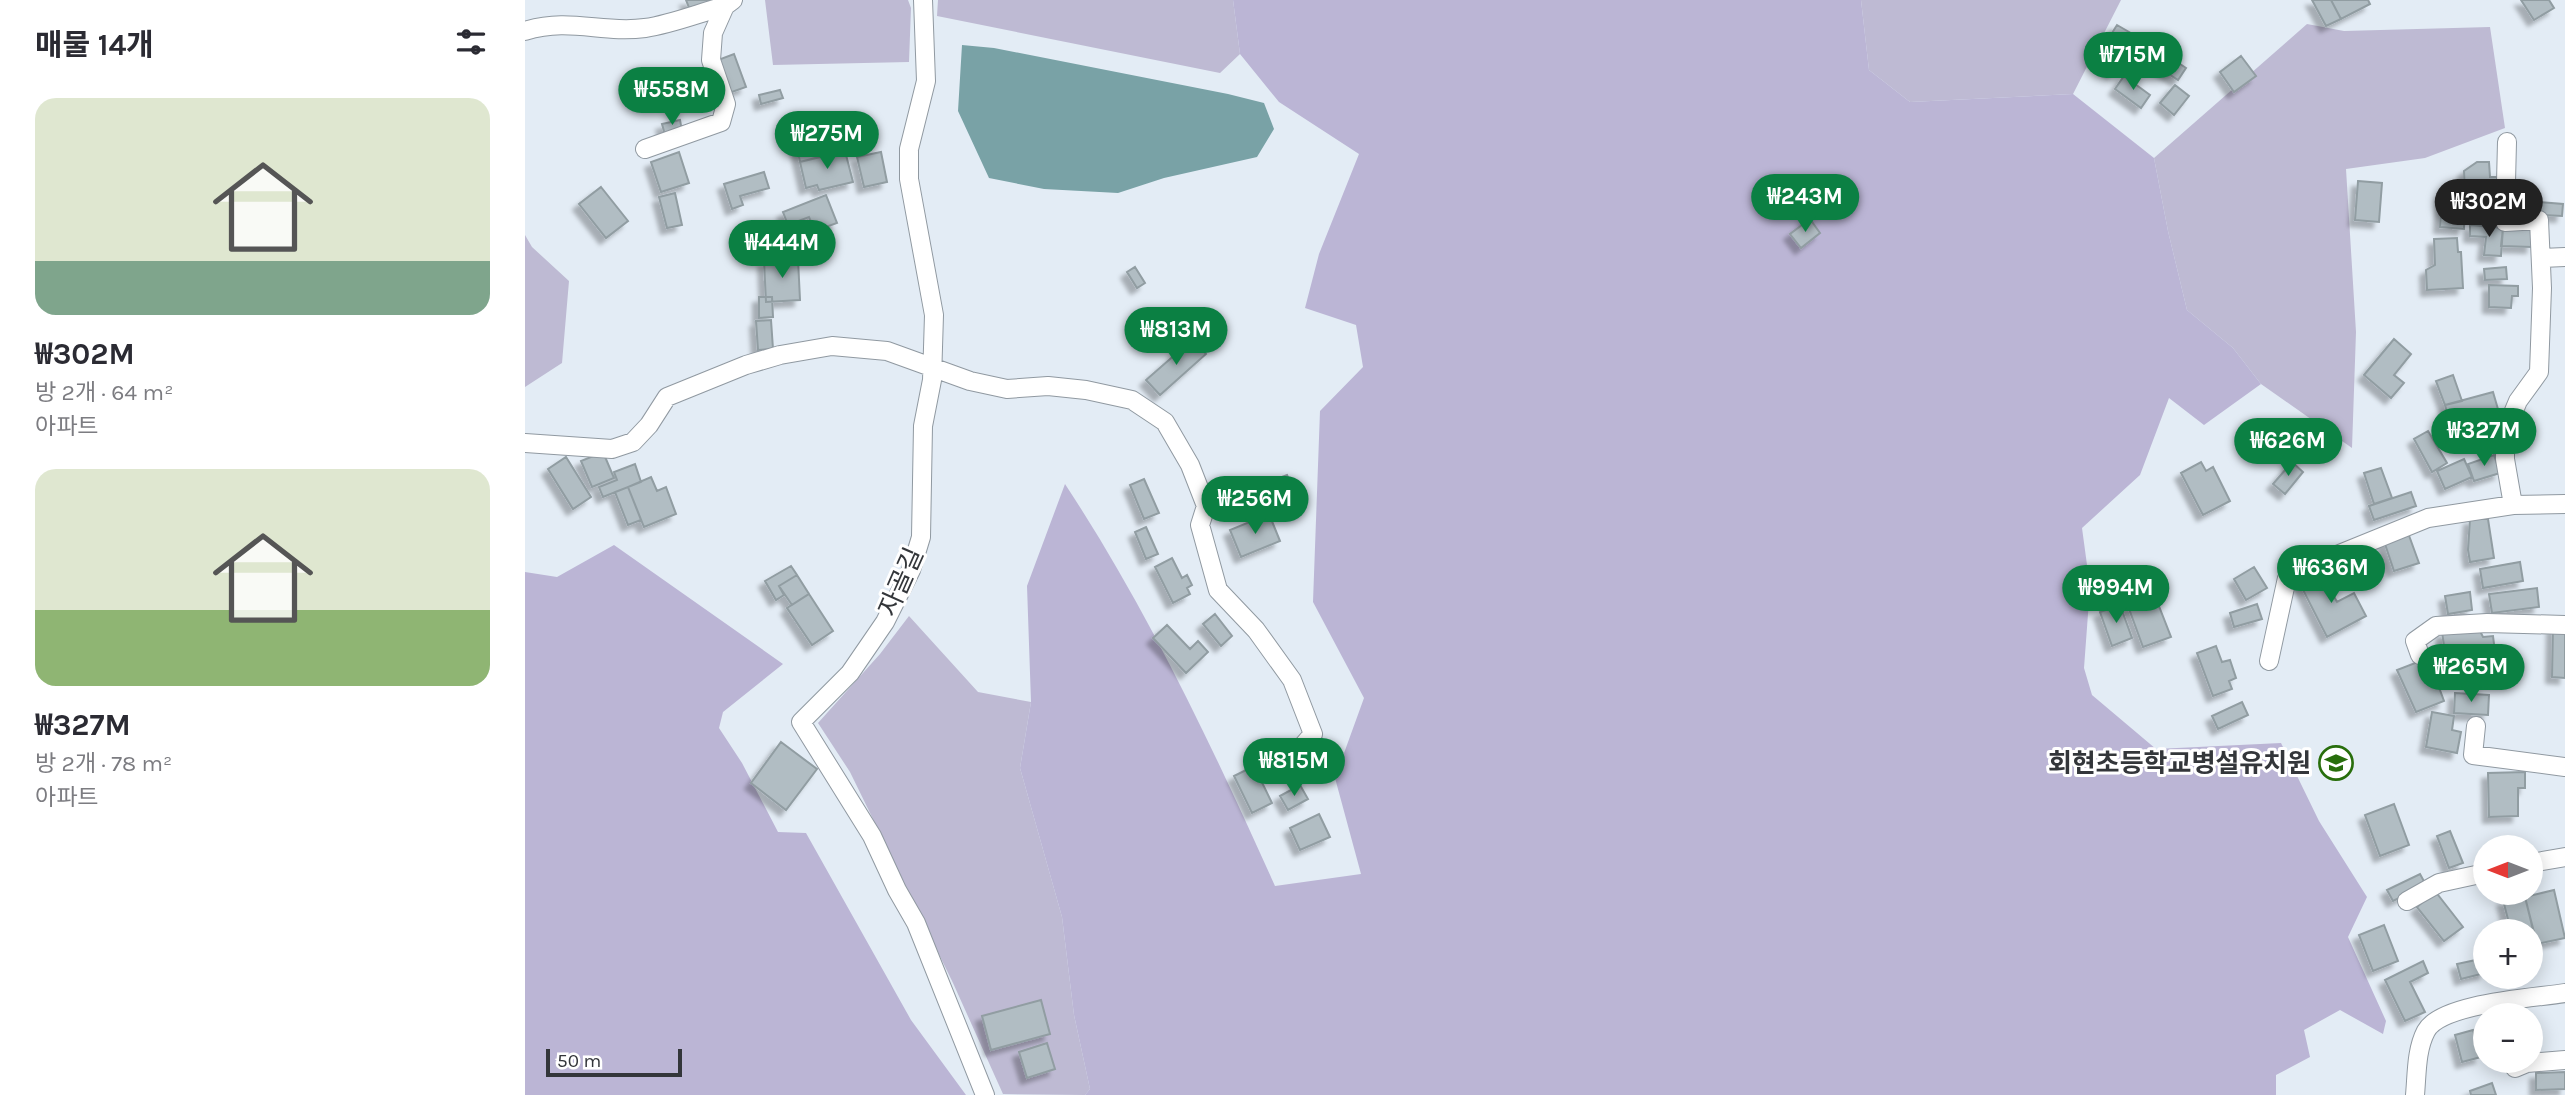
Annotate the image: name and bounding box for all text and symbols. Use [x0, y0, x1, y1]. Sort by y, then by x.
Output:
icon: filters [452, 23, 490, 61]
text: 매물 14개 [35, 27, 154, 63]
pin: ₩715M [2084, 32, 2182, 92]
text: ₩715M [2100, 41, 2166, 68]
pin: ₩558M [623, 68, 721, 127]
text: ₩558M [634, 76, 710, 103]
pin: ₩275M [778, 111, 876, 171]
text: ₩275M [791, 120, 863, 147]
icon: home [200, 144, 326, 270]
pin: ₩243M [1756, 174, 1854, 234]
pin: ₩302M [2440, 180, 2538, 239]
text: ₩243M [1767, 183, 1843, 210]
text: ₩302M [2451, 188, 2527, 215]
pin: ₩444M [733, 220, 831, 280]
text: ₩444M [745, 229, 819, 256]
pin: ₩813M [1127, 308, 1225, 367]
text: ₩813M [1140, 316, 1212, 343]
text: ₩302M [35, 336, 135, 372]
text: 방 2개 · 64 m² [35, 379, 173, 406]
pin: ₩327M [2435, 408, 2533, 468]
text: 아파트 [35, 413, 98, 440]
text: ₩327M [2447, 417, 2521, 444]
pin: ₩626M [2239, 419, 2337, 478]
text: ₩626M [2250, 427, 2326, 454]
pin: ₩256M [1206, 476, 1304, 536]
text: ₩256M [1218, 485, 1292, 512]
icon: home [200, 515, 326, 641]
street label: 자골길 [872, 543, 930, 621]
pin: ₩636M [2282, 546, 2380, 605]
text: ₩636M [2293, 554, 2369, 581]
pin: ₩994M [2067, 566, 2165, 625]
text: ₩994M [2078, 574, 2154, 601]
pin: ₩265M [2422, 644, 2520, 704]
text: ₩265M [2434, 653, 2508, 680]
text: ₩327M [35, 707, 131, 743]
pin: ₩815M [1245, 738, 1343, 798]
school or university icon: 회현초등학교병설유치원 [2317, 744, 2355, 782]
text: ₩815M [1259, 747, 1329, 774]
place label: 회현초등학교병설유치원 [2048, 748, 2311, 779]
text: 방 2개 · 78 m² [35, 750, 172, 777]
text: 아파트 [35, 784, 98, 811]
north arrow [2473, 835, 2543, 905]
map controls [2473, 835, 2543, 1073]
button: + [2473, 919, 2543, 989]
button: − [2473, 1003, 2543, 1073]
scale bar [546, 1046, 683, 1078]
text: 50 m [557, 1050, 601, 1072]

